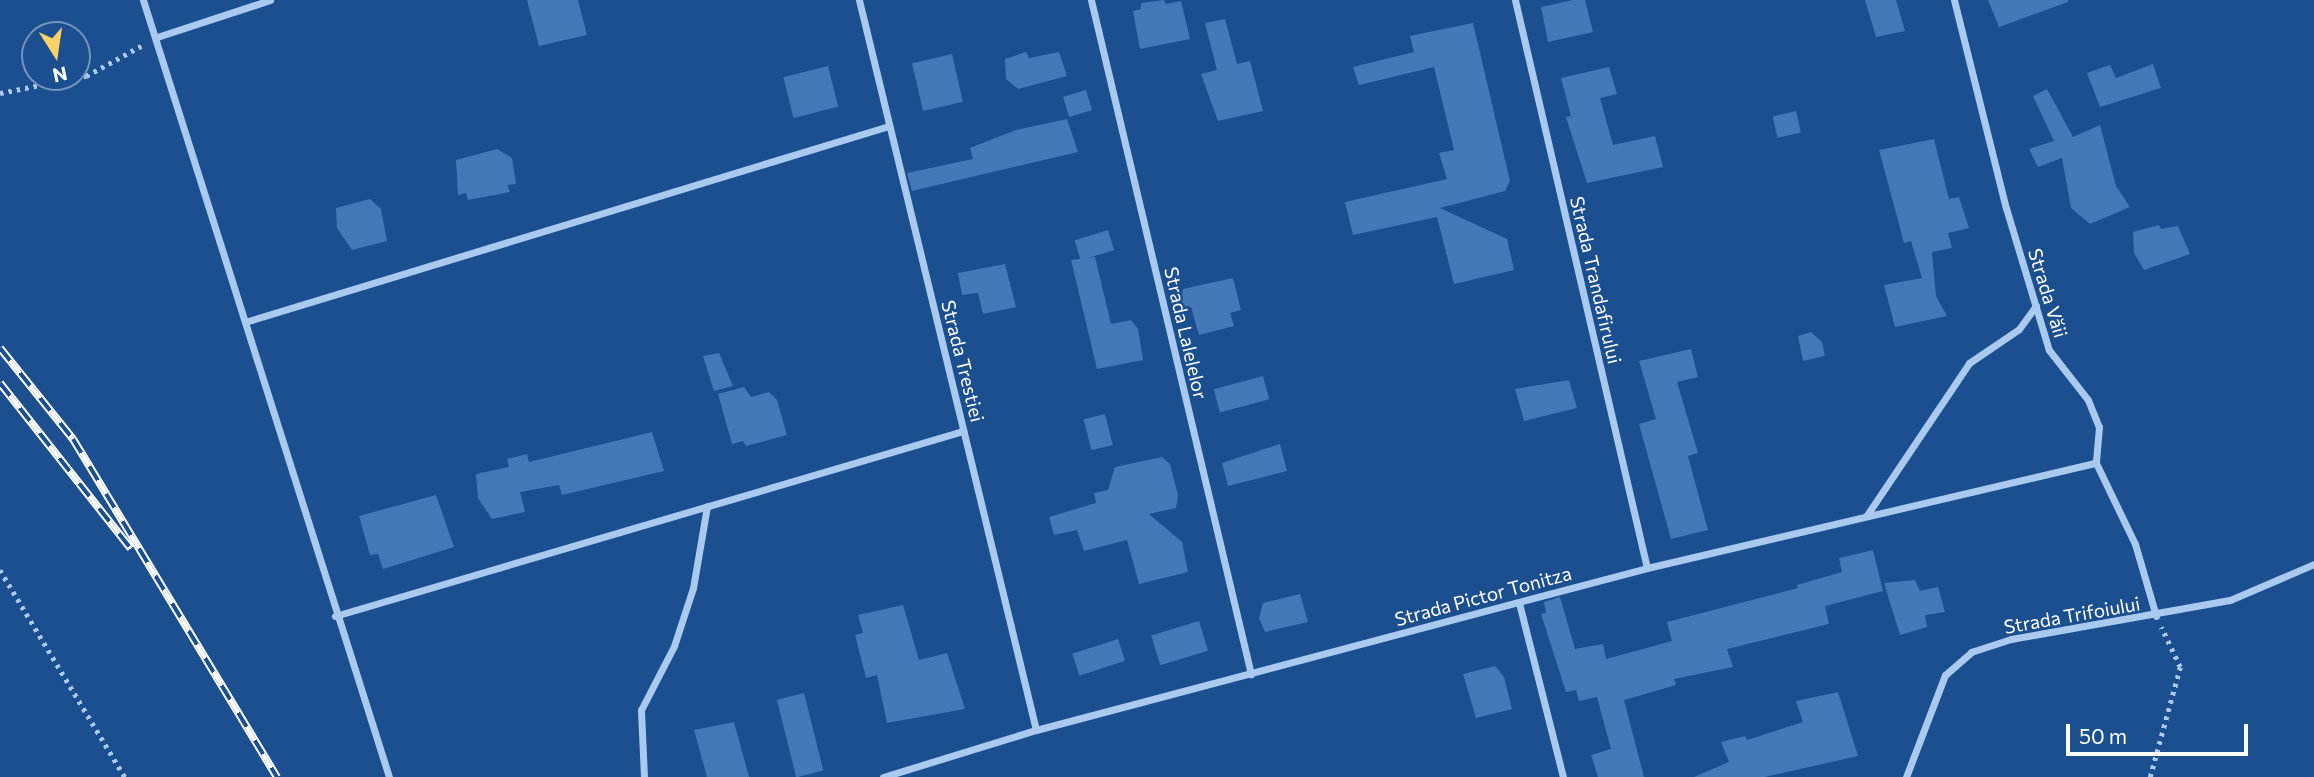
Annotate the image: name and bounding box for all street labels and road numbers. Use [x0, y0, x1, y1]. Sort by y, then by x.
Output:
street label: Strada Trandafirului [1566, 194, 1626, 366]
street label: Strada Văii [2024, 246, 2072, 340]
street label: Strada Lalelelor [1160, 265, 1212, 401]
street label: Strada Trestiei [937, 298, 989, 424]
street label: Strada Pictor Tonitza [1392, 561, 1574, 631]
street label: Strada Trifoiului [2002, 592, 2142, 638]

